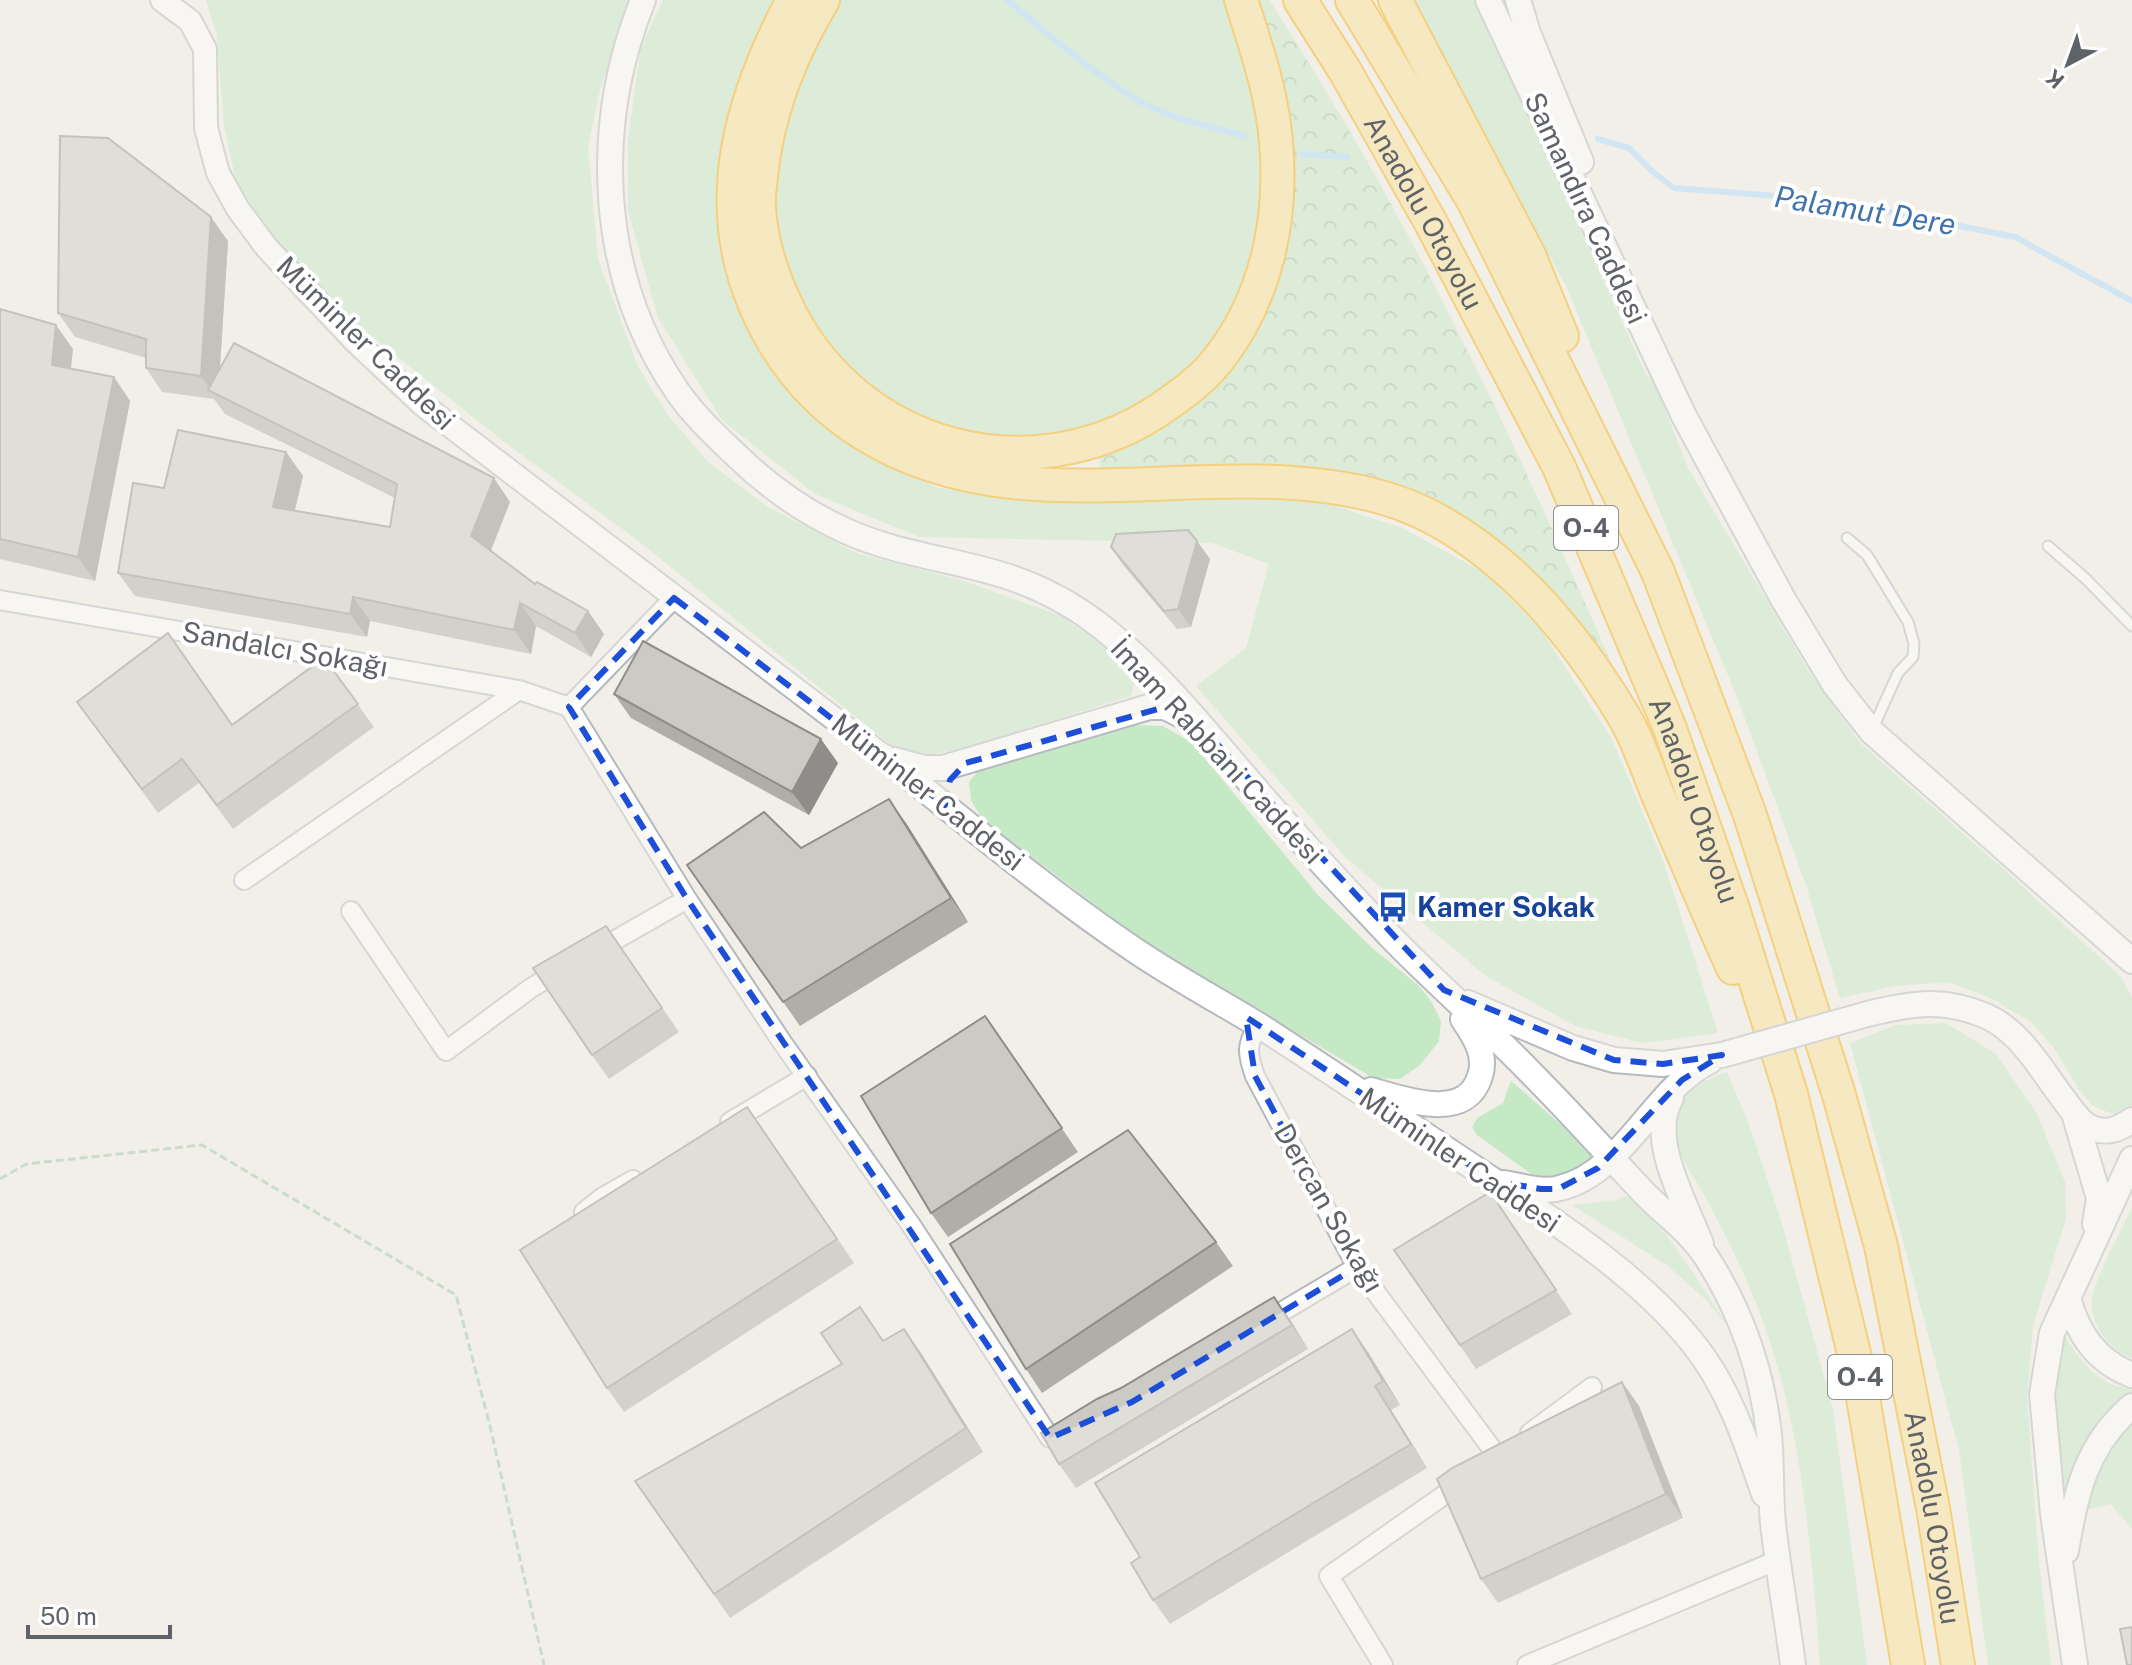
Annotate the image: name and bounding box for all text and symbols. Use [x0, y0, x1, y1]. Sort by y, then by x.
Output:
north arrow [2028, 24, 2108, 104]
text: K [2040, 64, 2069, 94]
street label: Samandıra Caddesi [1518, 87, 1655, 329]
street label: Anadolu Otoyolu [1358, 109, 1490, 315]
water label: Palamut Dere [1772, 178, 1958, 242]
street label: Müminler Caddesi [270, 249, 462, 436]
road number: O-4 [1554, 506, 1618, 550]
street label: Sandalcı Sokağı [180, 614, 391, 683]
street label: İmam Rabbani Caddesi [1104, 631, 1330, 870]
street label: Anadolu Otoyolu [1643, 692, 1747, 907]
street label: Müminler Caddesi [826, 706, 1031, 877]
bus stop icon: Kamer Sokak [1376, 890, 1410, 924]
place label: Kamer Sokak [1417, 890, 1595, 923]
street label: Müminler Caddesi [1354, 1080, 1567, 1239]
street label: Dercan Sokağı [1268, 1118, 1391, 1298]
road number: O-4 [1828, 1355, 1892, 1399]
street label: Anadolu Otoyolu [1898, 1408, 1968, 1627]
scale bar [28, 1589, 170, 1639]
text: 50 m [40, 1602, 97, 1630]

